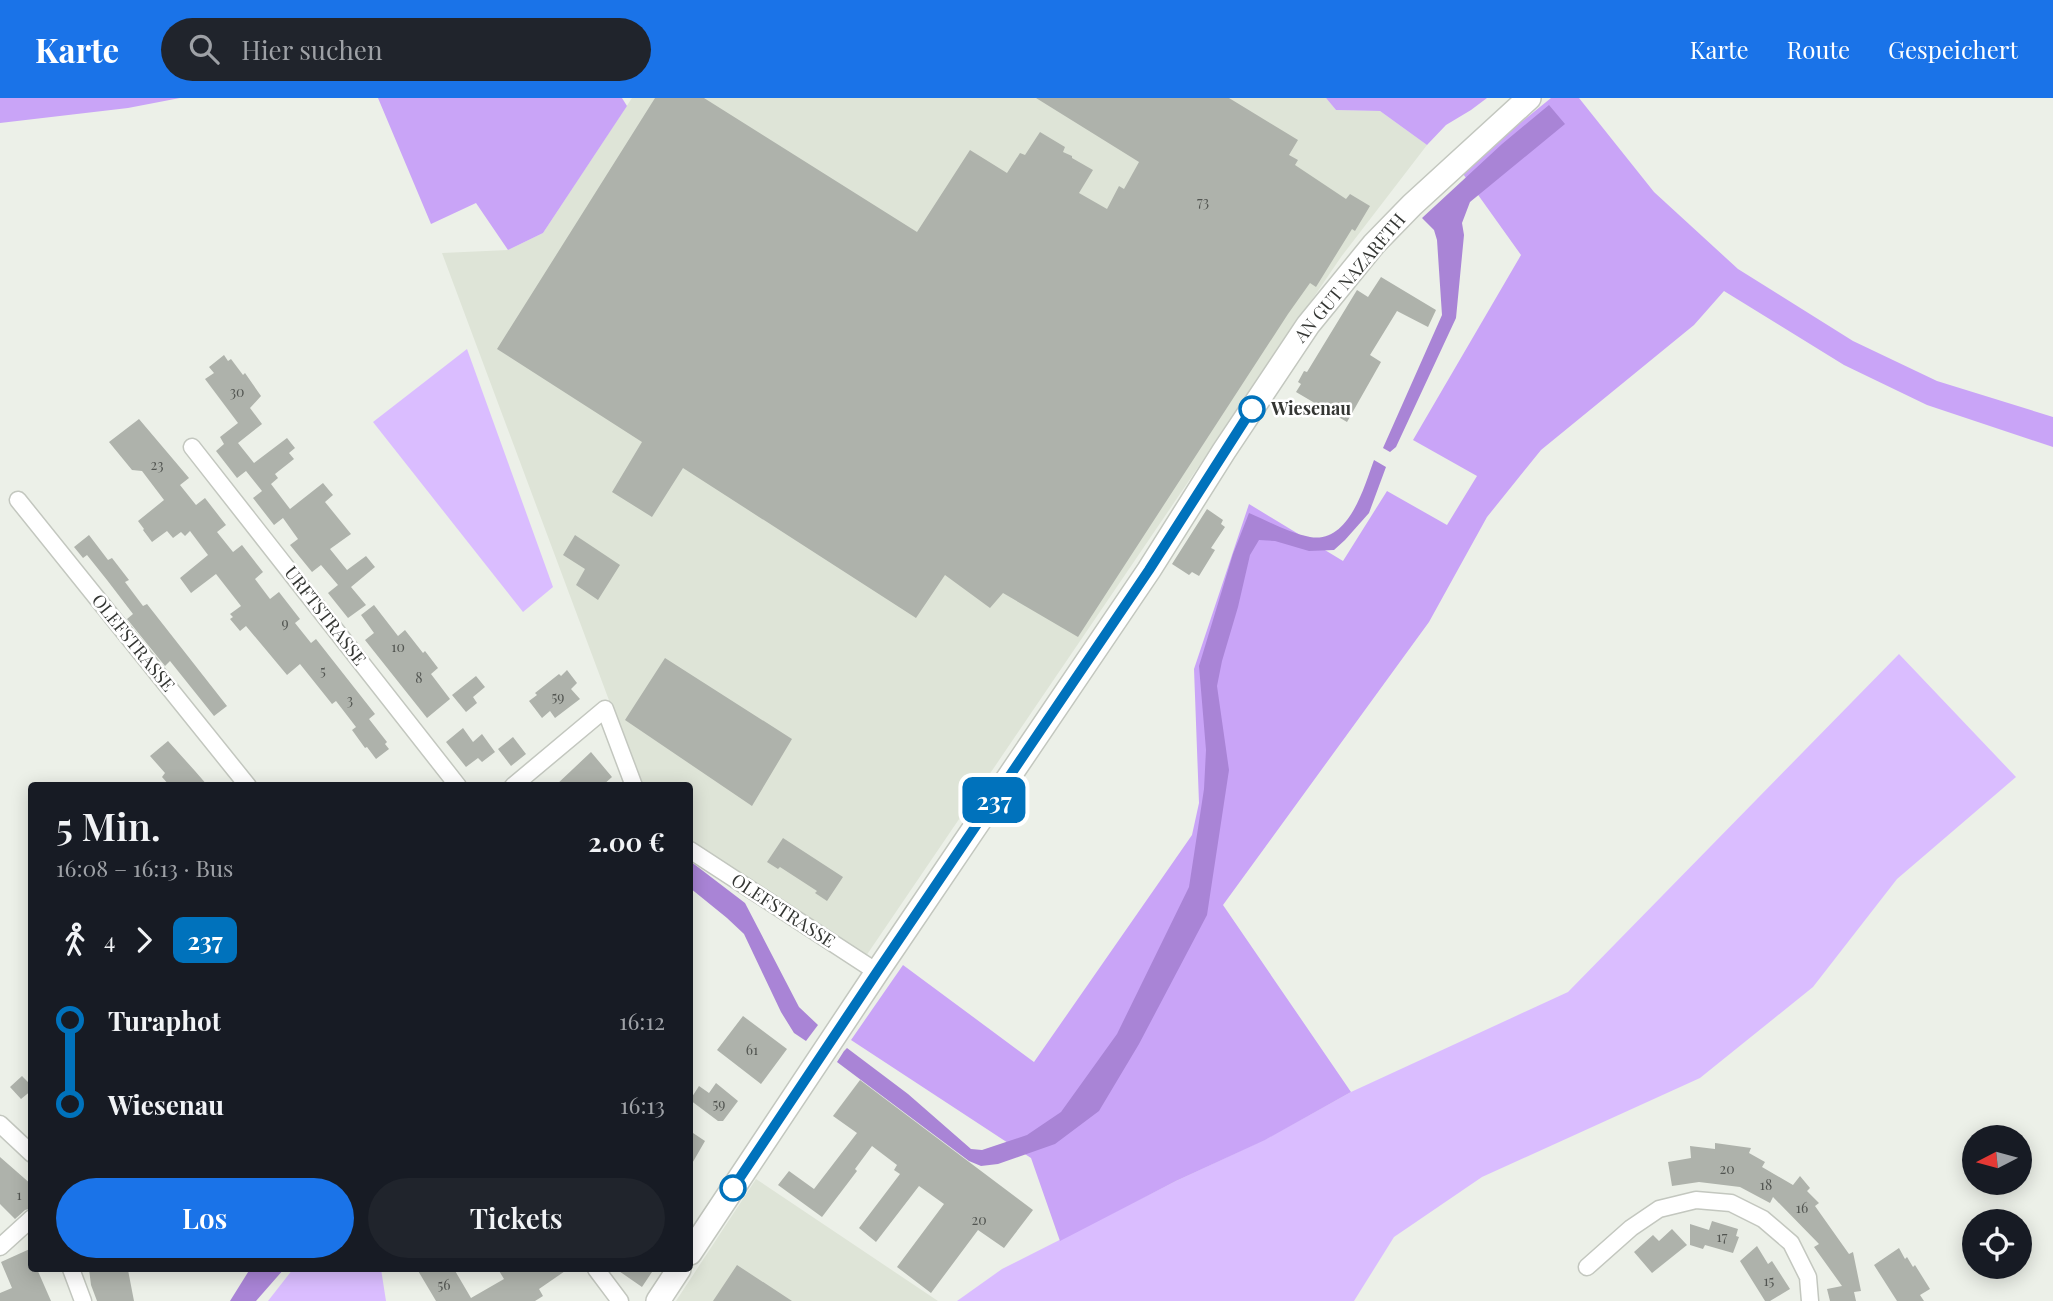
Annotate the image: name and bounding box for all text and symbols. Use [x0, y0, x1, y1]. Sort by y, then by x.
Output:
search box [161, 18, 651, 81]
text: Karte [35, 27, 119, 71]
icon: search [185, 30, 223, 68]
text: Hier suchen [241, 32, 383, 67]
text: Karte [1690, 33, 1749, 65]
text: Route [1787, 33, 1850, 65]
text: Gespeichert [1888, 33, 2018, 65]
house number: 73 [1197, 192, 1209, 211]
street label: AN GUT NAZARETH [1288, 208, 1410, 348]
house number: 30 [230, 382, 244, 401]
marker: Wiesenau [1239, 396, 1265, 422]
place label: Wiesenau [1270, 396, 1351, 420]
house number: 23 [150, 455, 164, 474]
street label: URFTSTRASSE [279, 561, 372, 670]
street label: OLEFSTRASSE [87, 588, 181, 696]
house number: 9 [281, 613, 289, 632]
house number: 10 [391, 637, 405, 656]
house number: 5 [320, 661, 326, 680]
house number: 8 [415, 668, 423, 687]
house number: 59 [552, 687, 564, 706]
house number: 3 [347, 690, 353, 709]
line badge: 237 [954, 777, 1034, 823]
text: 237 [976, 784, 1012, 816]
text: 5 Min. [56, 800, 161, 851]
text: 2.00 € [588, 824, 665, 859]
text: 16:08 – 16:13 · Bus [56, 852, 233, 883]
street label: OLEFSTRASSE [727, 868, 840, 953]
icon: walk [56, 921, 94, 959]
icon: forward [125, 921, 163, 959]
text: 4 [104, 924, 115, 955]
text: 237 [187, 924, 223, 956]
text: Turaphot [108, 1003, 221, 1038]
text: 16:12 [619, 1005, 665, 1036]
house number: 61 [746, 1040, 758, 1059]
text: Wiesenau [108, 1087, 224, 1122]
text: 16:13 [620, 1089, 665, 1120]
house number: 59 [713, 1094, 725, 1113]
north arrow [1962, 1125, 2032, 1195]
map controls [1962, 1125, 2032, 1279]
house number: 20 [1719, 1159, 1735, 1178]
unlabelled marker [720, 1175, 746, 1201]
house number: 18 [1760, 1175, 1772, 1194]
button: Los [56, 1178, 354, 1258]
button: Tickets [368, 1178, 665, 1258]
house number: 1 [16, 1185, 22, 1204]
house number: 16 [1796, 1198, 1808, 1217]
button: locate [1962, 1209, 2032, 1279]
house number: 20 [971, 1210, 987, 1229]
house number: 17 [1717, 1227, 1728, 1246]
house number: 15 [1764, 1271, 1775, 1290]
house number: 56 [437, 1275, 451, 1294]

